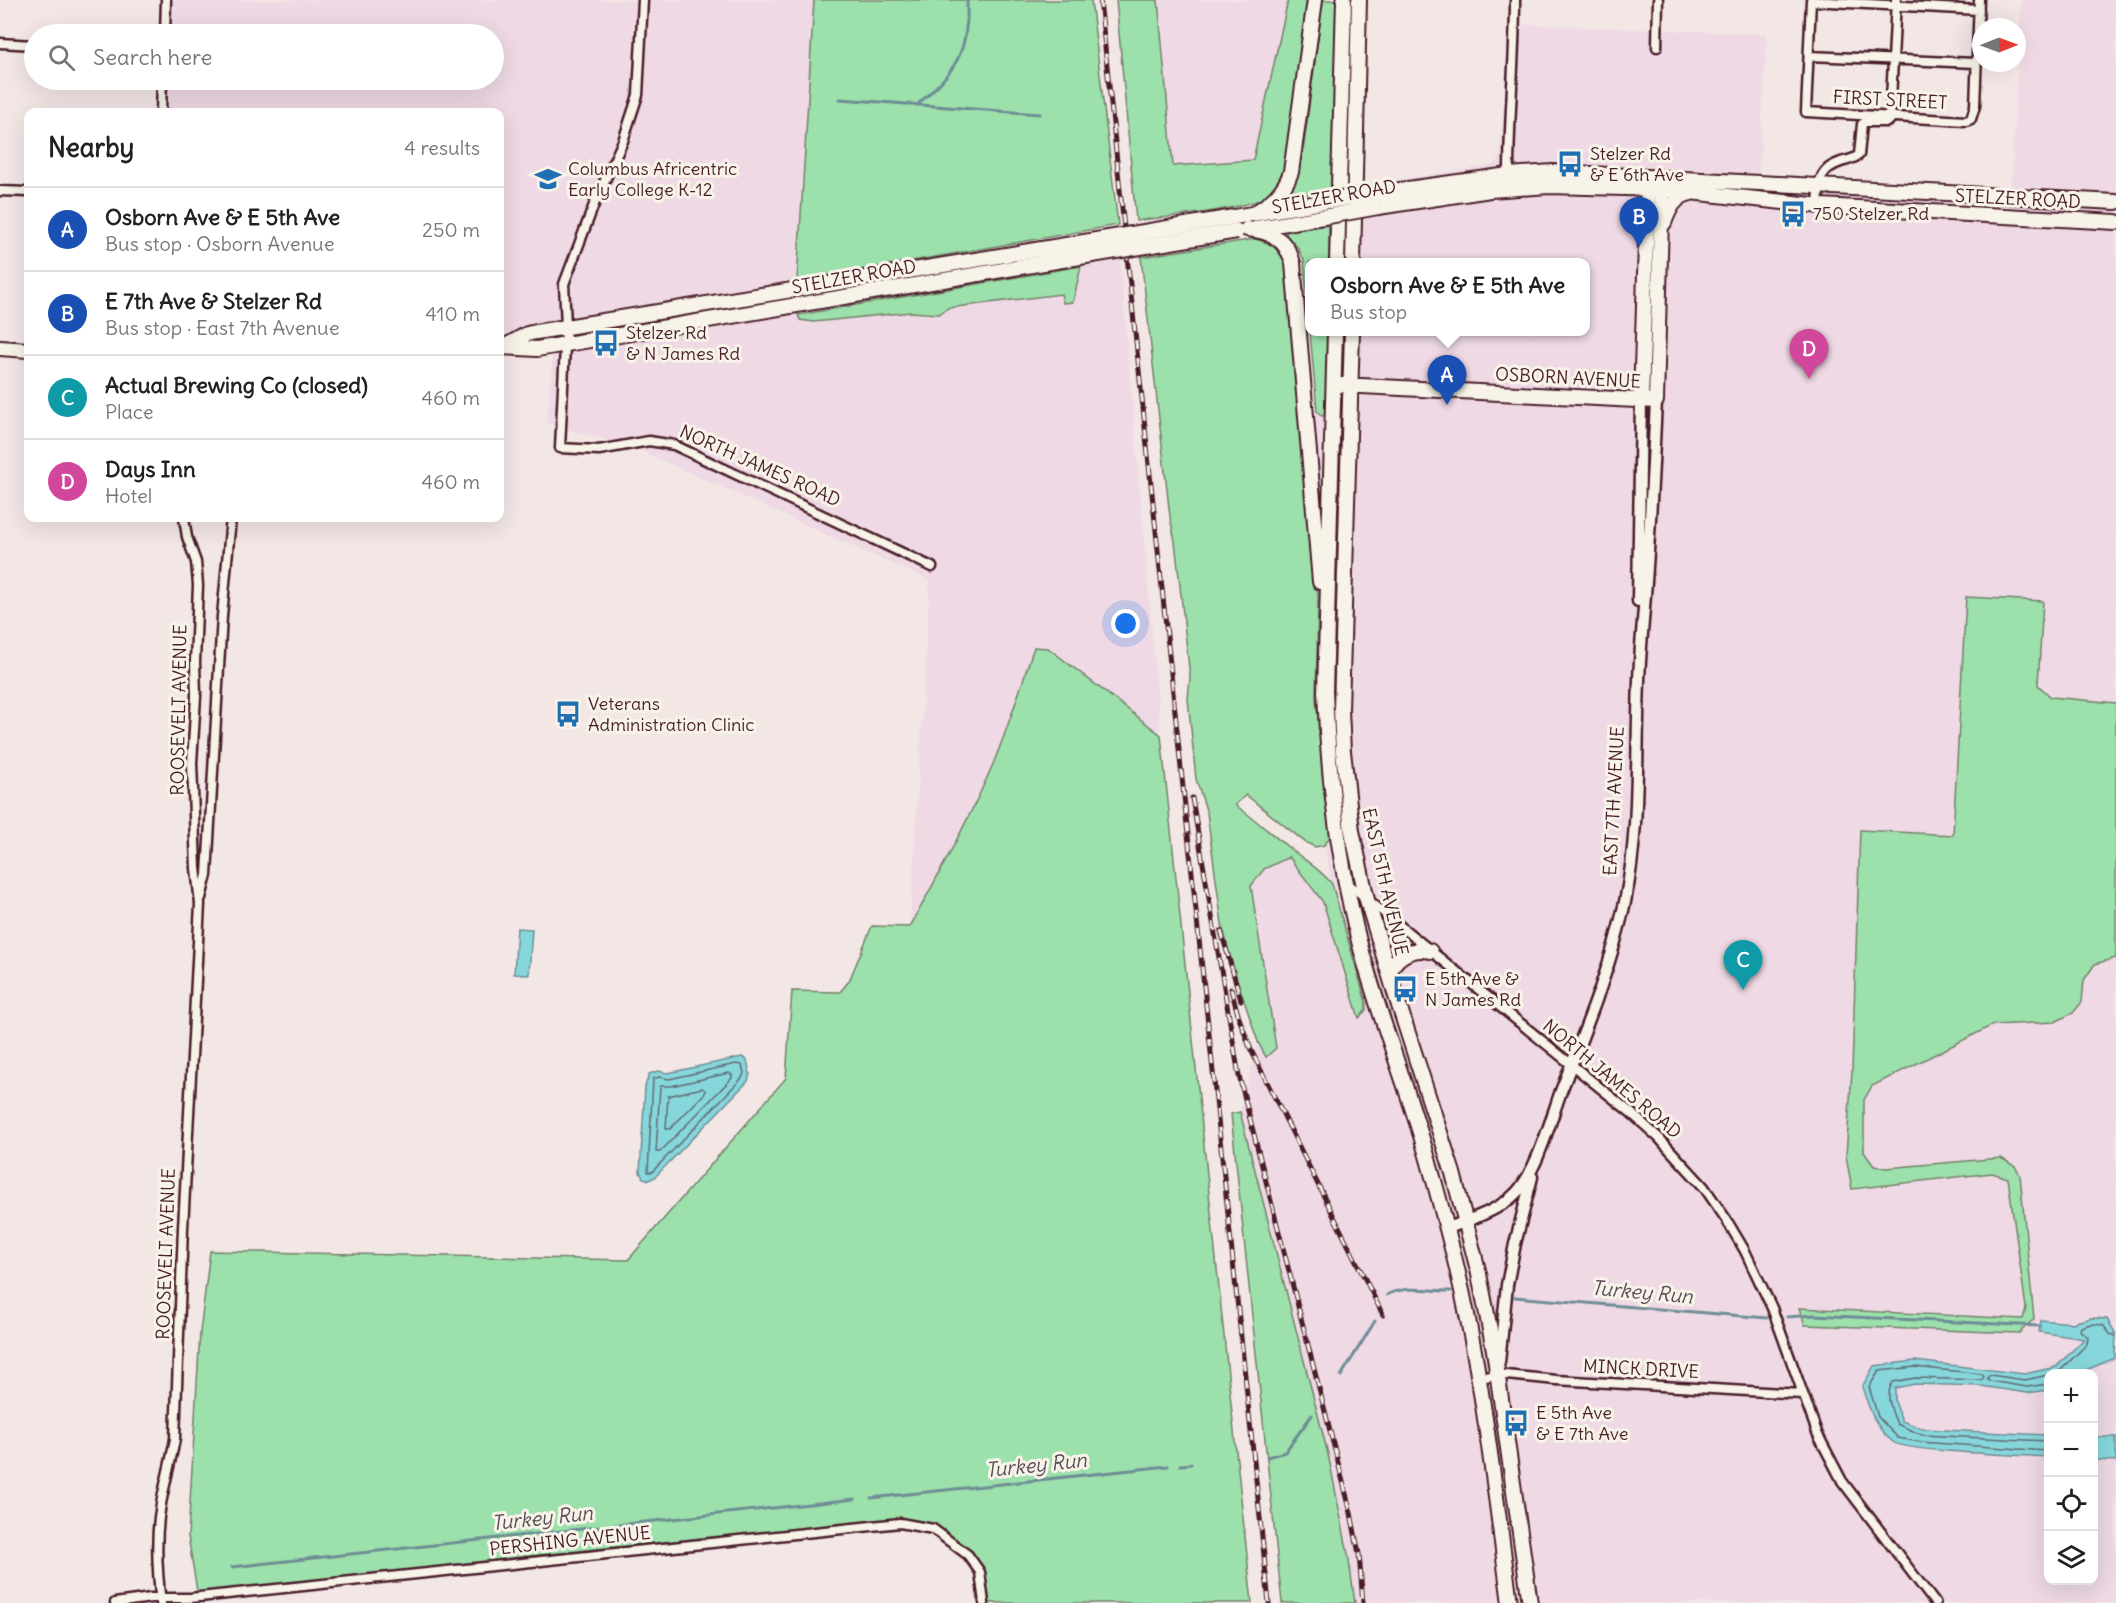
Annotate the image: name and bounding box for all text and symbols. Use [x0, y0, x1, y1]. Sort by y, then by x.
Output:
north arrow [1972, 18, 2026, 72]
search box [24, 24, 504, 90]
icon: search [45, 41, 78, 74]
text: Search here [93, 43, 212, 71]
street label: FIRST STREET [1832, 85, 1948, 114]
text: Nearby [48, 131, 134, 164]
text: 4 results [404, 135, 480, 160]
place label: Stelzer Rd & E 6th Ave [1590, 142, 1684, 186]
bus stop icon: Stelzer Rd & E 6th Ave [1555, 149, 1585, 179]
place label: Columbus Africentric Early College K-12 [568, 157, 737, 201]
school or university icon: Columbus Africentric Early College K-12 [533, 164, 563, 194]
street label: STELZER ROAD [1270, 174, 1398, 219]
street label: STELZER ROAD [1955, 184, 2082, 213]
pin: B [1620, 198, 1658, 247]
bus stop icon: 750 Stelzer Rd [1778, 199, 1808, 229]
place label: 750 Stelzer Rd [1813, 202, 1930, 225]
text: Osborn Ave & E 5th Ave [105, 203, 340, 231]
text: A [61, 217, 74, 242]
text: 250 m [422, 217, 480, 242]
text: Bus stop · Osborn Avenue [105, 231, 334, 256]
street label: STELZER ROAD [790, 254, 918, 299]
popup [1305, 258, 1590, 336]
text: Osborn Ave & E 5th Ave [1330, 271, 1565, 299]
text: E 7th Ave & Stelzer Rd [105, 287, 322, 315]
text: Bus stop [1330, 299, 1407, 324]
text: B [61, 301, 74, 326]
text: 410 m [425, 301, 480, 326]
text: Bus stop · East 7th Avenue [105, 315, 339, 340]
place label: Stelzer Rd & N James Rd [626, 321, 740, 365]
bus stop icon: Stelzer Rd & N James Rd [591, 328, 621, 358]
pin: D [1790, 330, 1828, 379]
pin: A [1428, 356, 1466, 405]
street label: OSBORN AVENUE [1495, 362, 1642, 393]
text: Actual Brewing Co (closed) [105, 371, 368, 399]
text: C [61, 385, 74, 410]
text: 460 m [421, 385, 480, 410]
text: Place [105, 399, 153, 424]
street label: NORTH JAMES ROAD [676, 420, 844, 511]
text: Days Inn [105, 455, 196, 483]
text: D [60, 469, 75, 494]
text: 460 m [421, 469, 480, 494]
text: Hotel [105, 483, 152, 508]
your location [1111, 609, 1140, 638]
street label: ROOSEVELT AVENUE [166, 624, 191, 796]
place label: Veterans Administration Clinic [588, 692, 755, 736]
bus stop icon: Veterans Administration Clinic [553, 699, 583, 729]
street label: EAST 7TH AVENUE [1598, 726, 1629, 876]
street label: EAST 5TH AVENUE [1357, 806, 1414, 958]
pin: C [1724, 940, 1762, 990]
place label: E 5th Ave & N James Rd [1425, 967, 1521, 1011]
bus stop icon: E 5th Ave & N James Rd [1390, 974, 1420, 1004]
street label: NORTH JAMES ROAD [1538, 1014, 1686, 1143]
street label: ROOSEVELT AVENUE [151, 1168, 180, 1340]
water label: Turkey Run [1590, 1275, 1694, 1308]
street label: MINCK DRIVE [1582, 1354, 1700, 1383]
map controls [2044, 1369, 2098, 1585]
button: + [2044, 1369, 2098, 1423]
place label: E 5th Ave & E 7th Ave [1536, 1401, 1628, 1445]
bus stop icon: E 5th Ave & E 7th Ave [1501, 1408, 1531, 1438]
button: − [2044, 1423, 2098, 1477]
water label: Turkey Run [984, 1447, 1088, 1482]
button: locate [2044, 1477, 2098, 1531]
water label: Turkey Run [490, 1500, 594, 1535]
street label: PERSHING AVENUE [488, 1521, 651, 1560]
button: layers [2044, 1531, 2098, 1585]

